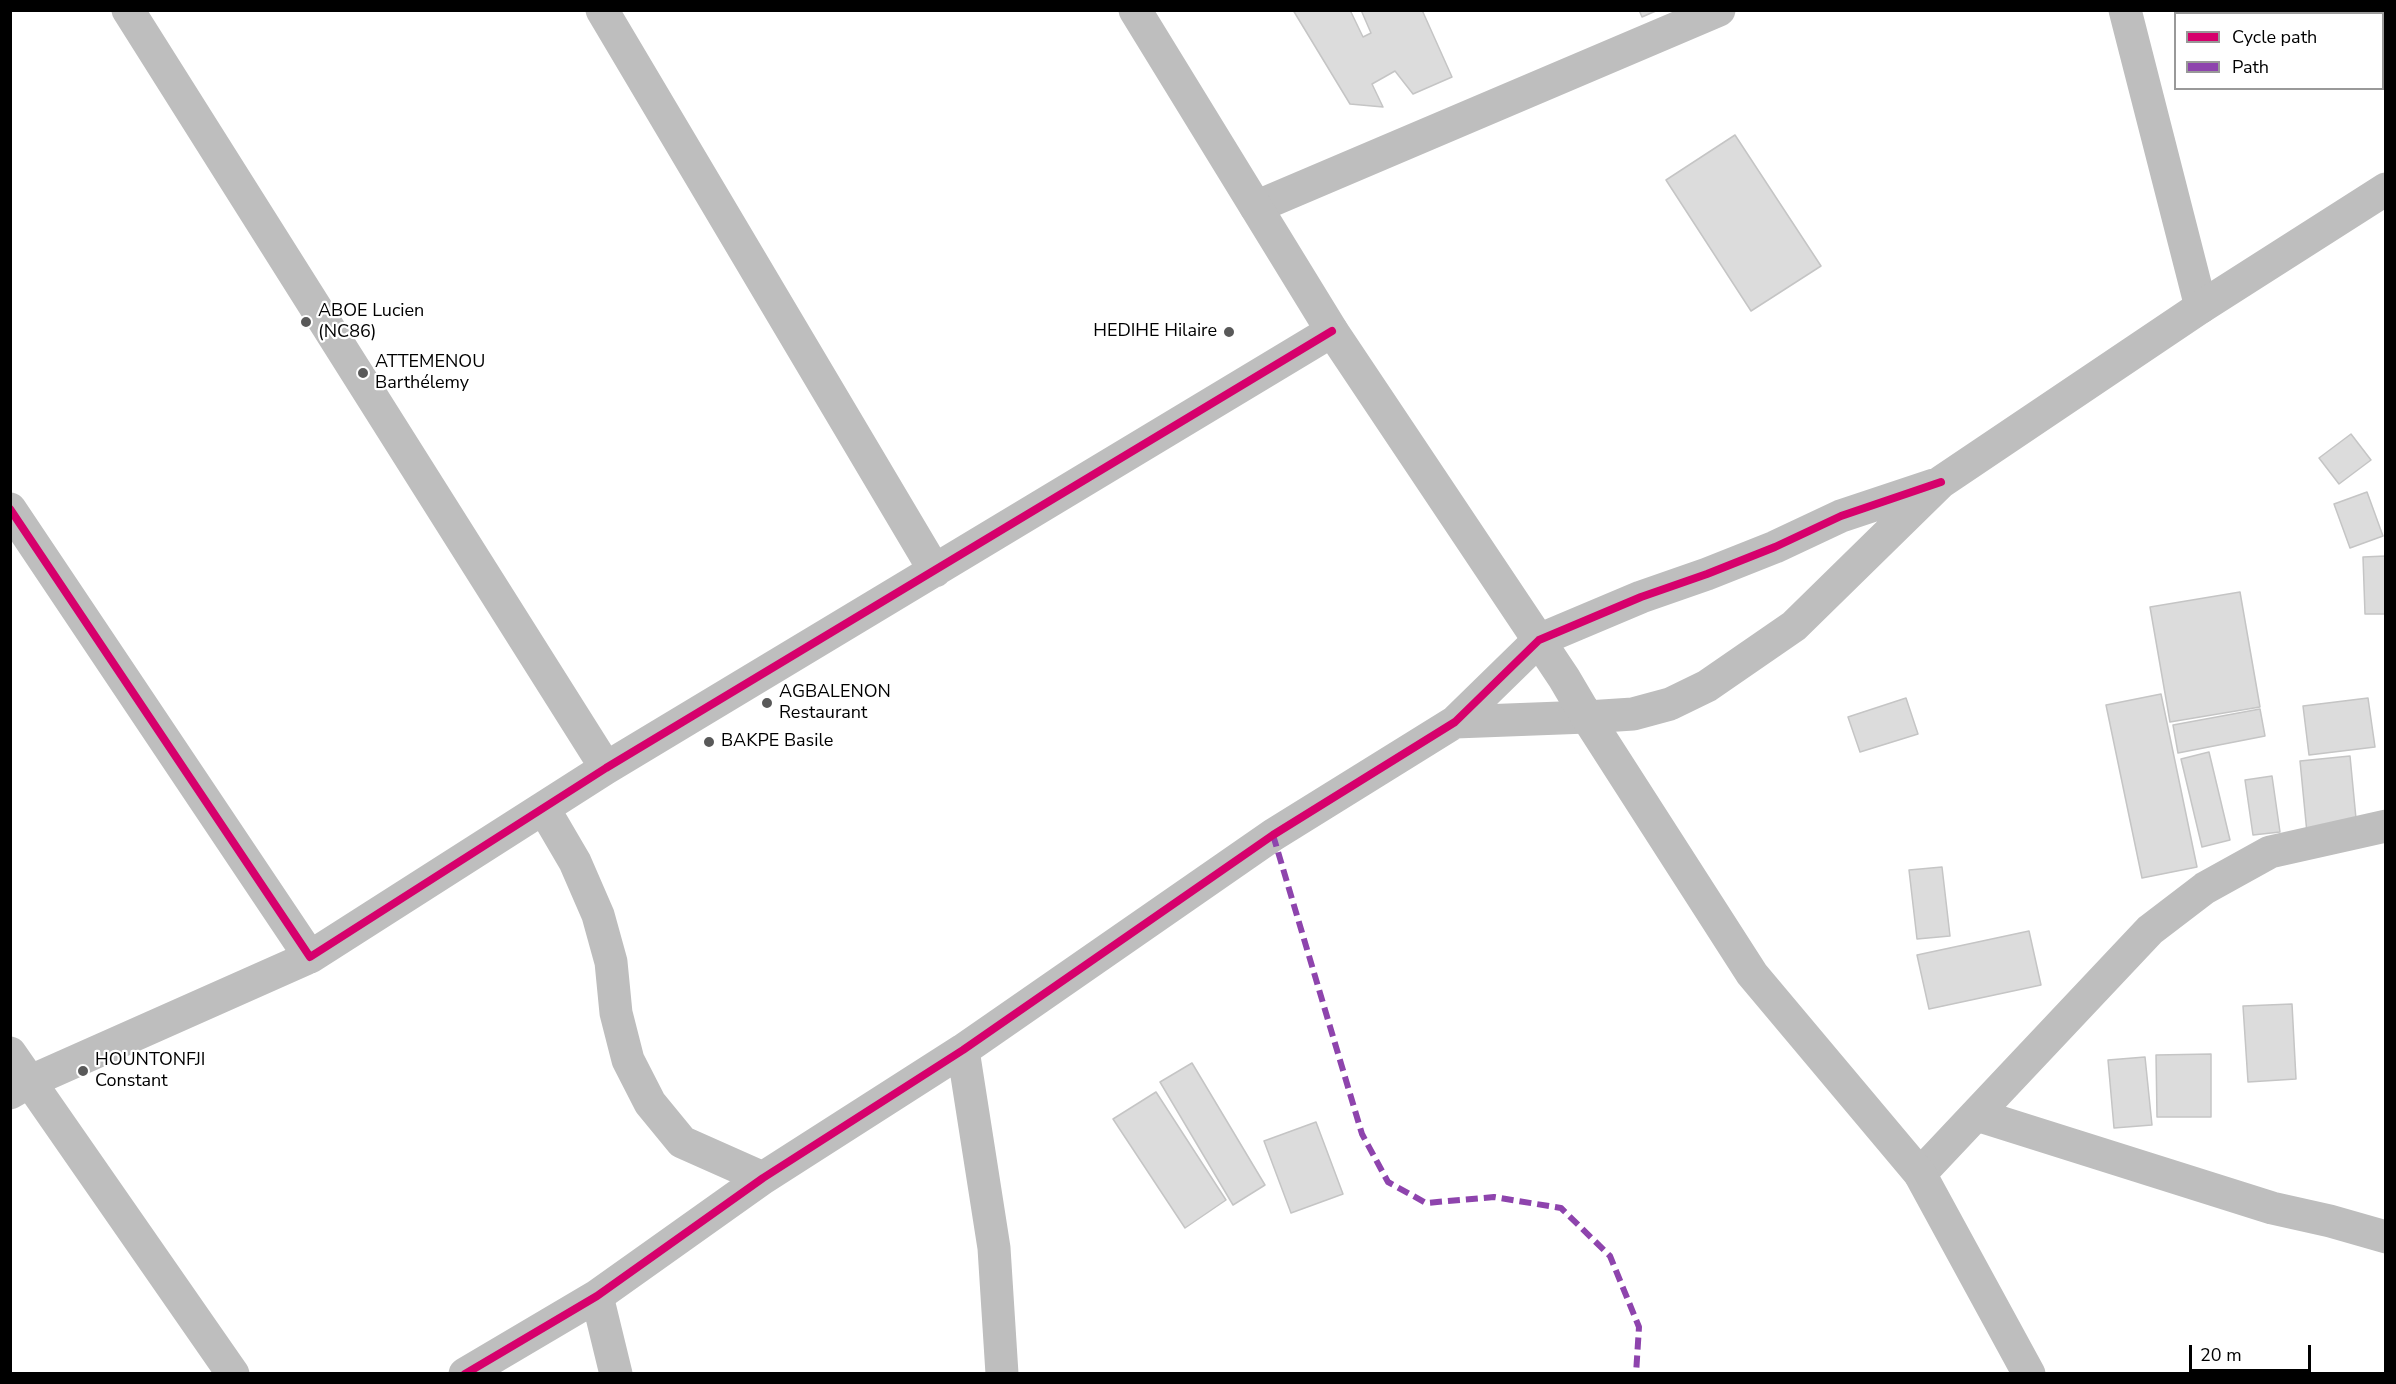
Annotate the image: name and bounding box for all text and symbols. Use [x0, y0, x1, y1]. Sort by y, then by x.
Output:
legend [2174, 12, 2384, 90]
text: Cycle path [2232, 25, 2317, 49]
text: Path [2232, 55, 2269, 79]
place label: ABOE Lucien (NC86) [318, 301, 424, 344]
marker: ABOE Lucien (NC86) [299, 315, 313, 329]
place label: HEDIHE Hilaire [1093, 321, 1217, 343]
marker: HEDIHE Hilaire [1222, 325, 1236, 339]
place label: ATTEMENOU Barthélemy [375, 352, 485, 394]
marker: ATTEMENOU Barthélemy [356, 366, 370, 380]
place label: AGBALENON Restaurant [779, 682, 891, 724]
marker: AGBALENON Restaurant [760, 696, 774, 710]
place label: BAKPE Basile [721, 731, 833, 753]
marker: BAKPE Basile [702, 735, 716, 749]
place label: HOUNTONFJI Constant [95, 1050, 205, 1092]
marker: HOUNTONFJI Constant [76, 1064, 90, 1078]
scale bar [2192, 1333, 2314, 1371]
text: 20 m [2200, 1343, 2242, 1367]

